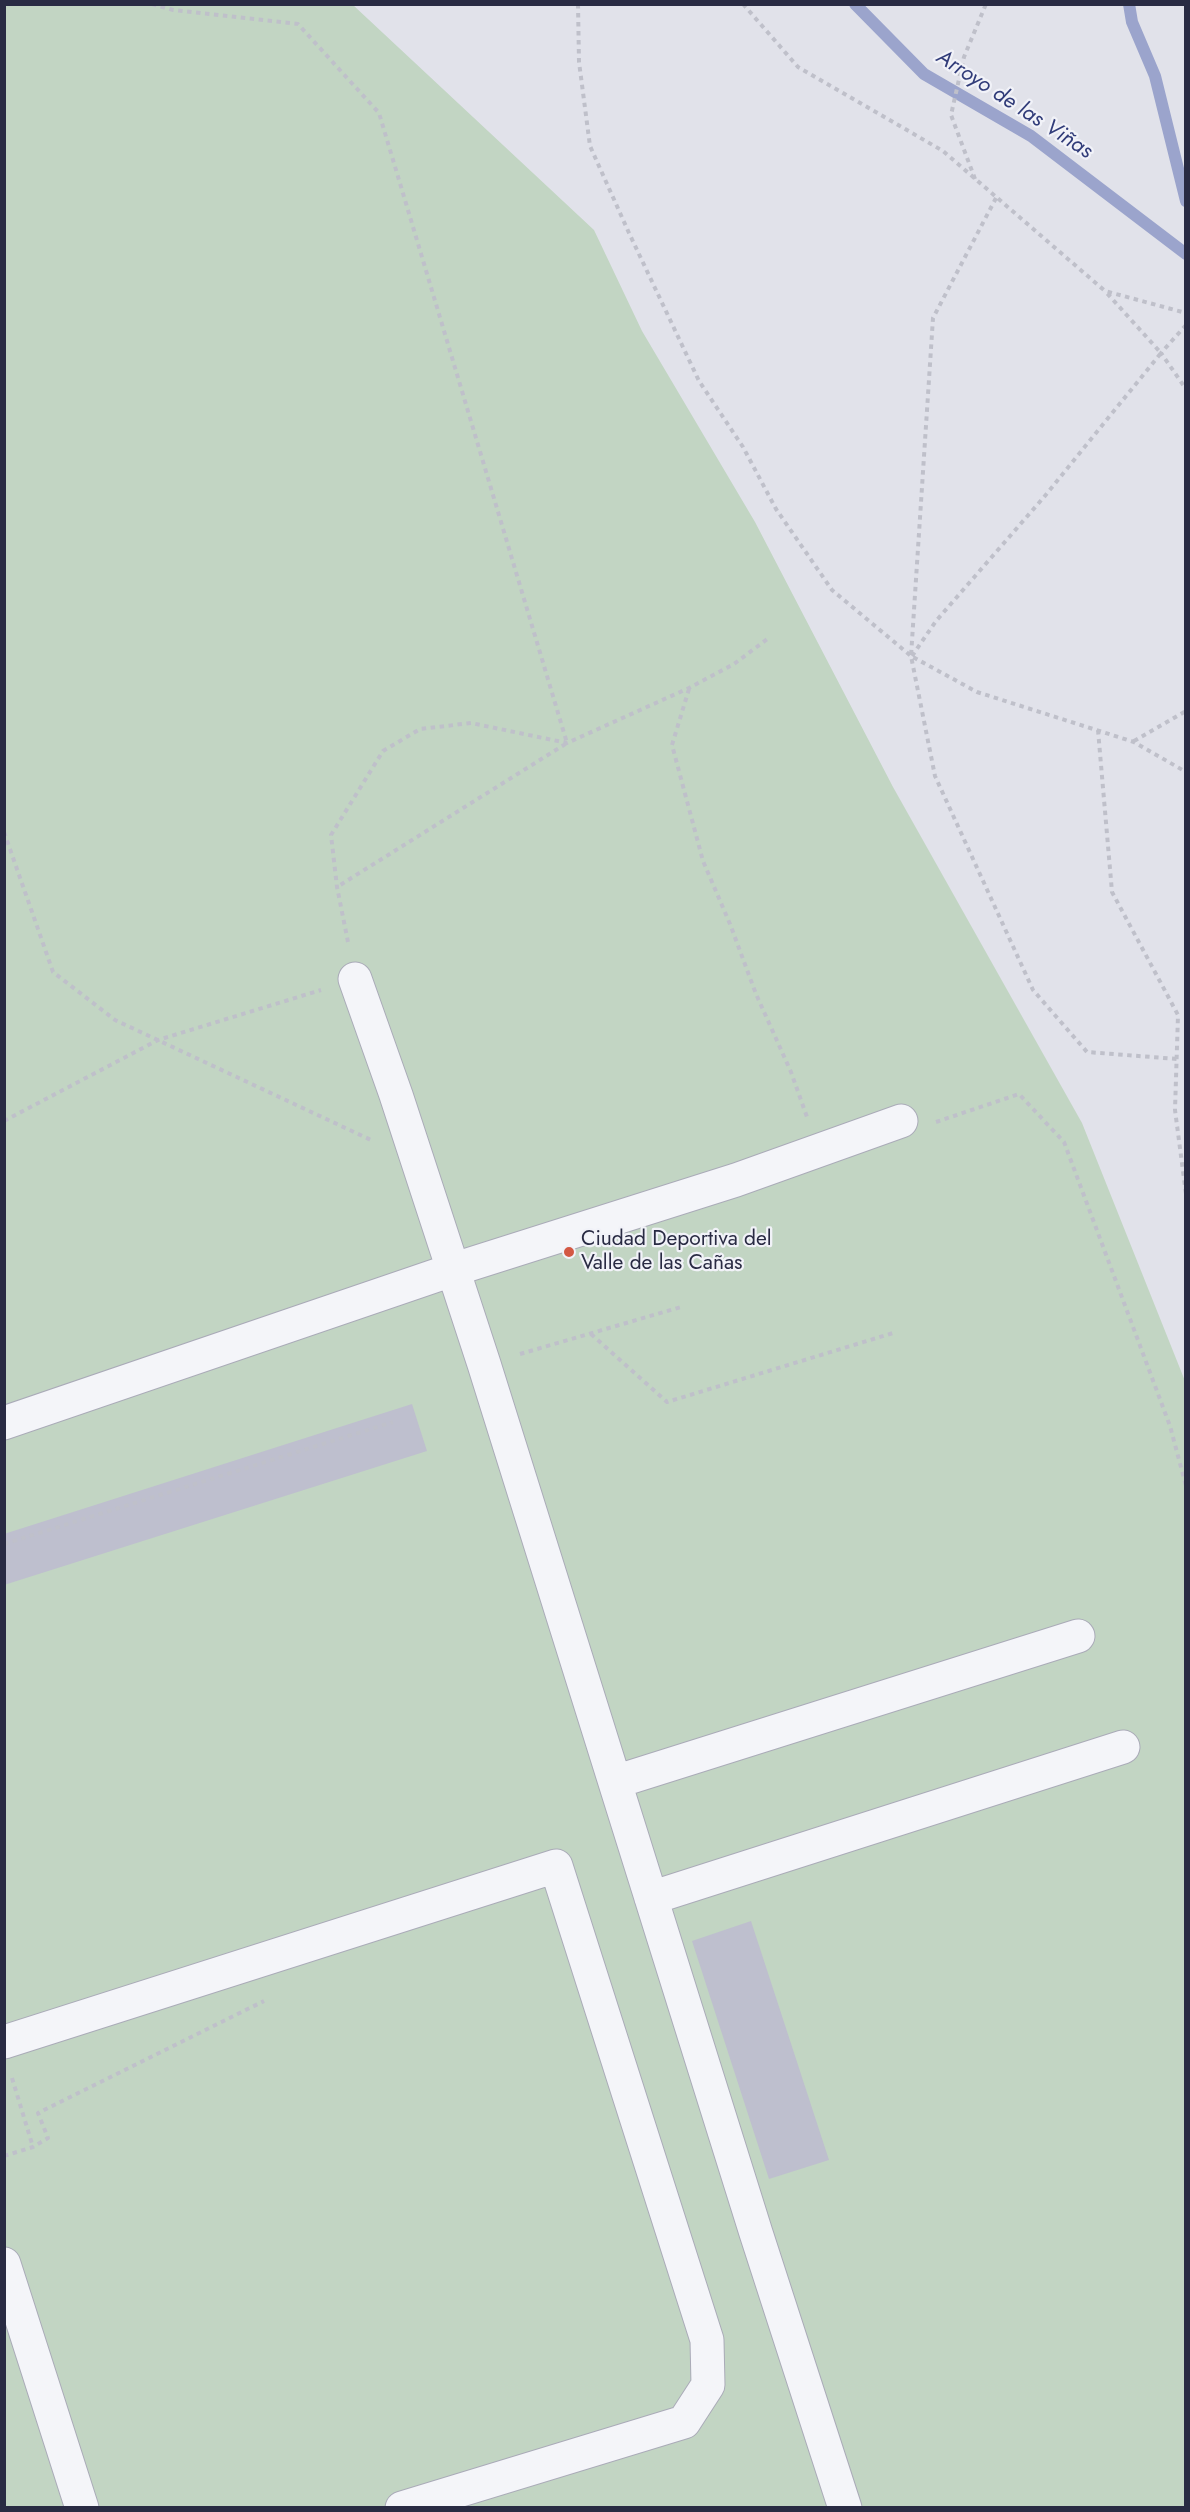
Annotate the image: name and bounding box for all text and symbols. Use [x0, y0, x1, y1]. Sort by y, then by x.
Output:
water label: Arroyo de las Viñas [931, 45, 1097, 165]
place label: Ciudad Deportiva del Valle de las Cañas [581, 1227, 772, 1277]
marker: Ciudad Deportiva del Valle de las Cañas [562, 1245, 576, 1259]

